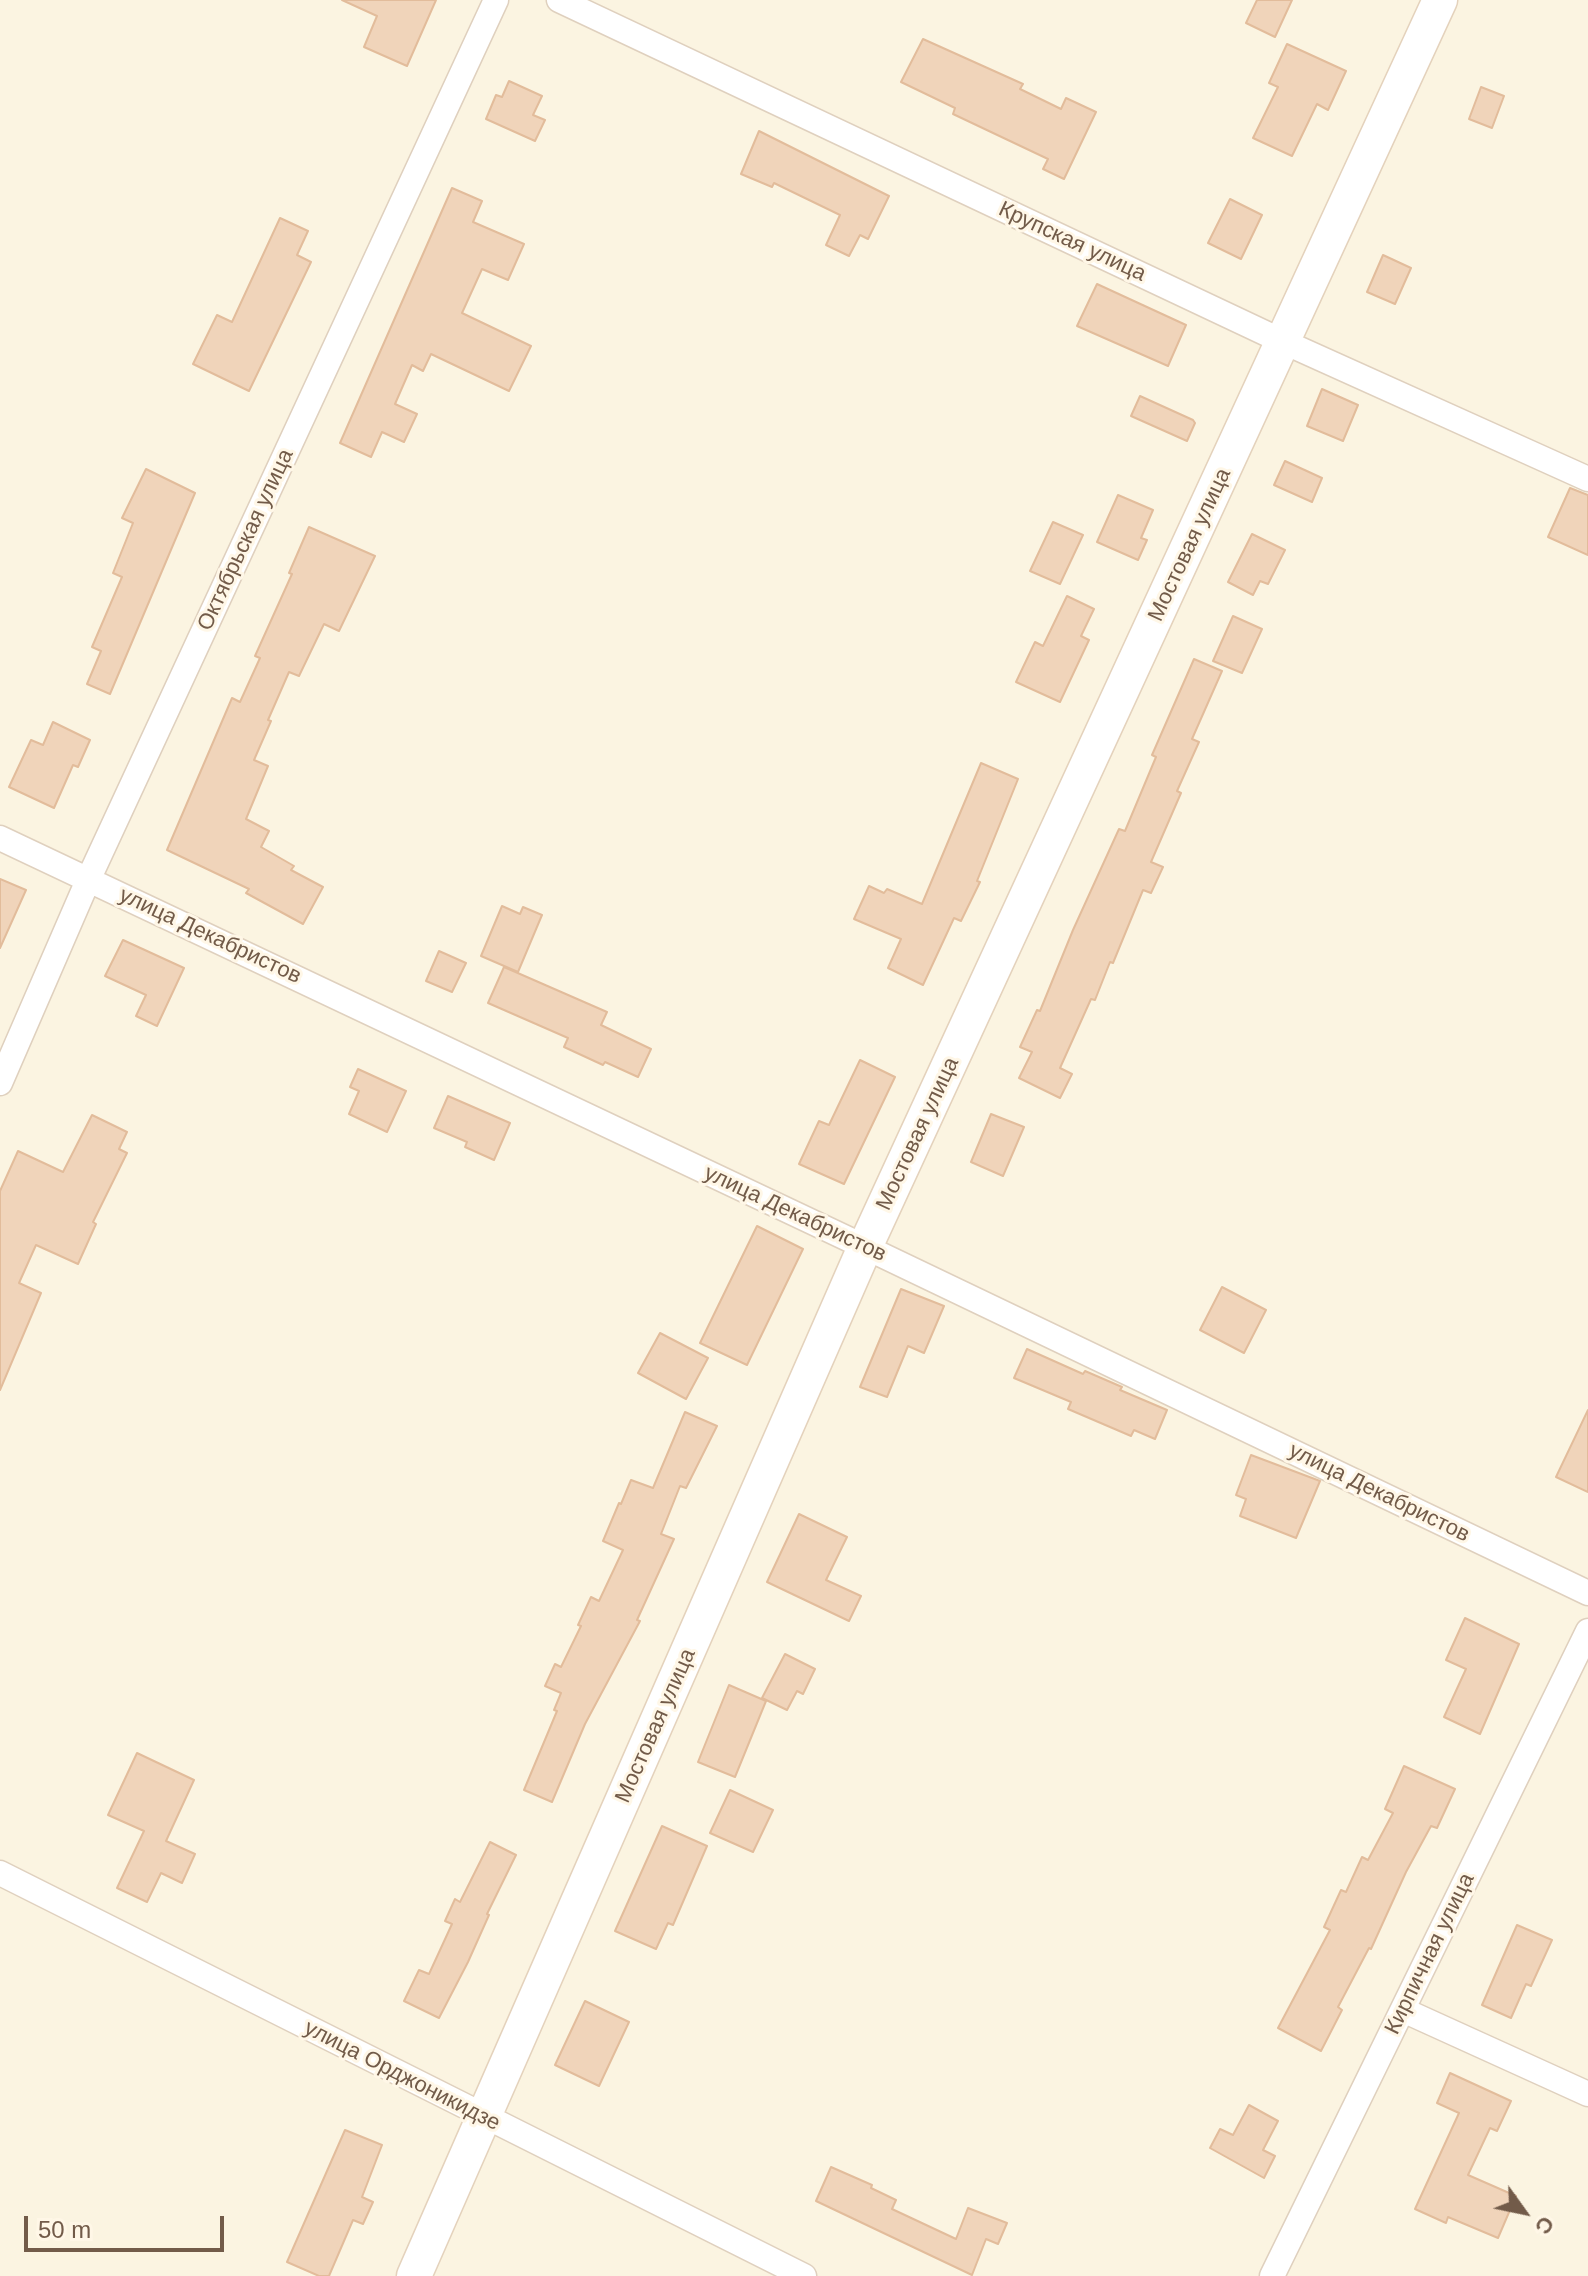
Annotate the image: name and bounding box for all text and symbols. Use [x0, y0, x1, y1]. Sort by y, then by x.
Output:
street label: Крупская улица [994, 196, 1150, 288]
street label: Октябрьская улица [192, 445, 300, 635]
street label: Мостовая улица [1143, 464, 1237, 626]
street label: улица Декабристов [115, 882, 305, 990]
street label: Мостовая улица [871, 1053, 965, 1215]
street label: улица Декабристов [700, 1160, 890, 1268]
street label: улица Декабристов [1284, 1438, 1474, 1548]
street label: Мостовая улица [610, 1645, 702, 1807]
street label: Кирпичная улица [1380, 1869, 1480, 2039]
street label: улица Орджоникидзе [300, 2015, 504, 2137]
north arrow [1484, 2172, 1564, 2252]
scale bar [28, 2200, 228, 2250]
text: С [1530, 2212, 1559, 2239]
text: 50 m [38, 2216, 91, 2243]

